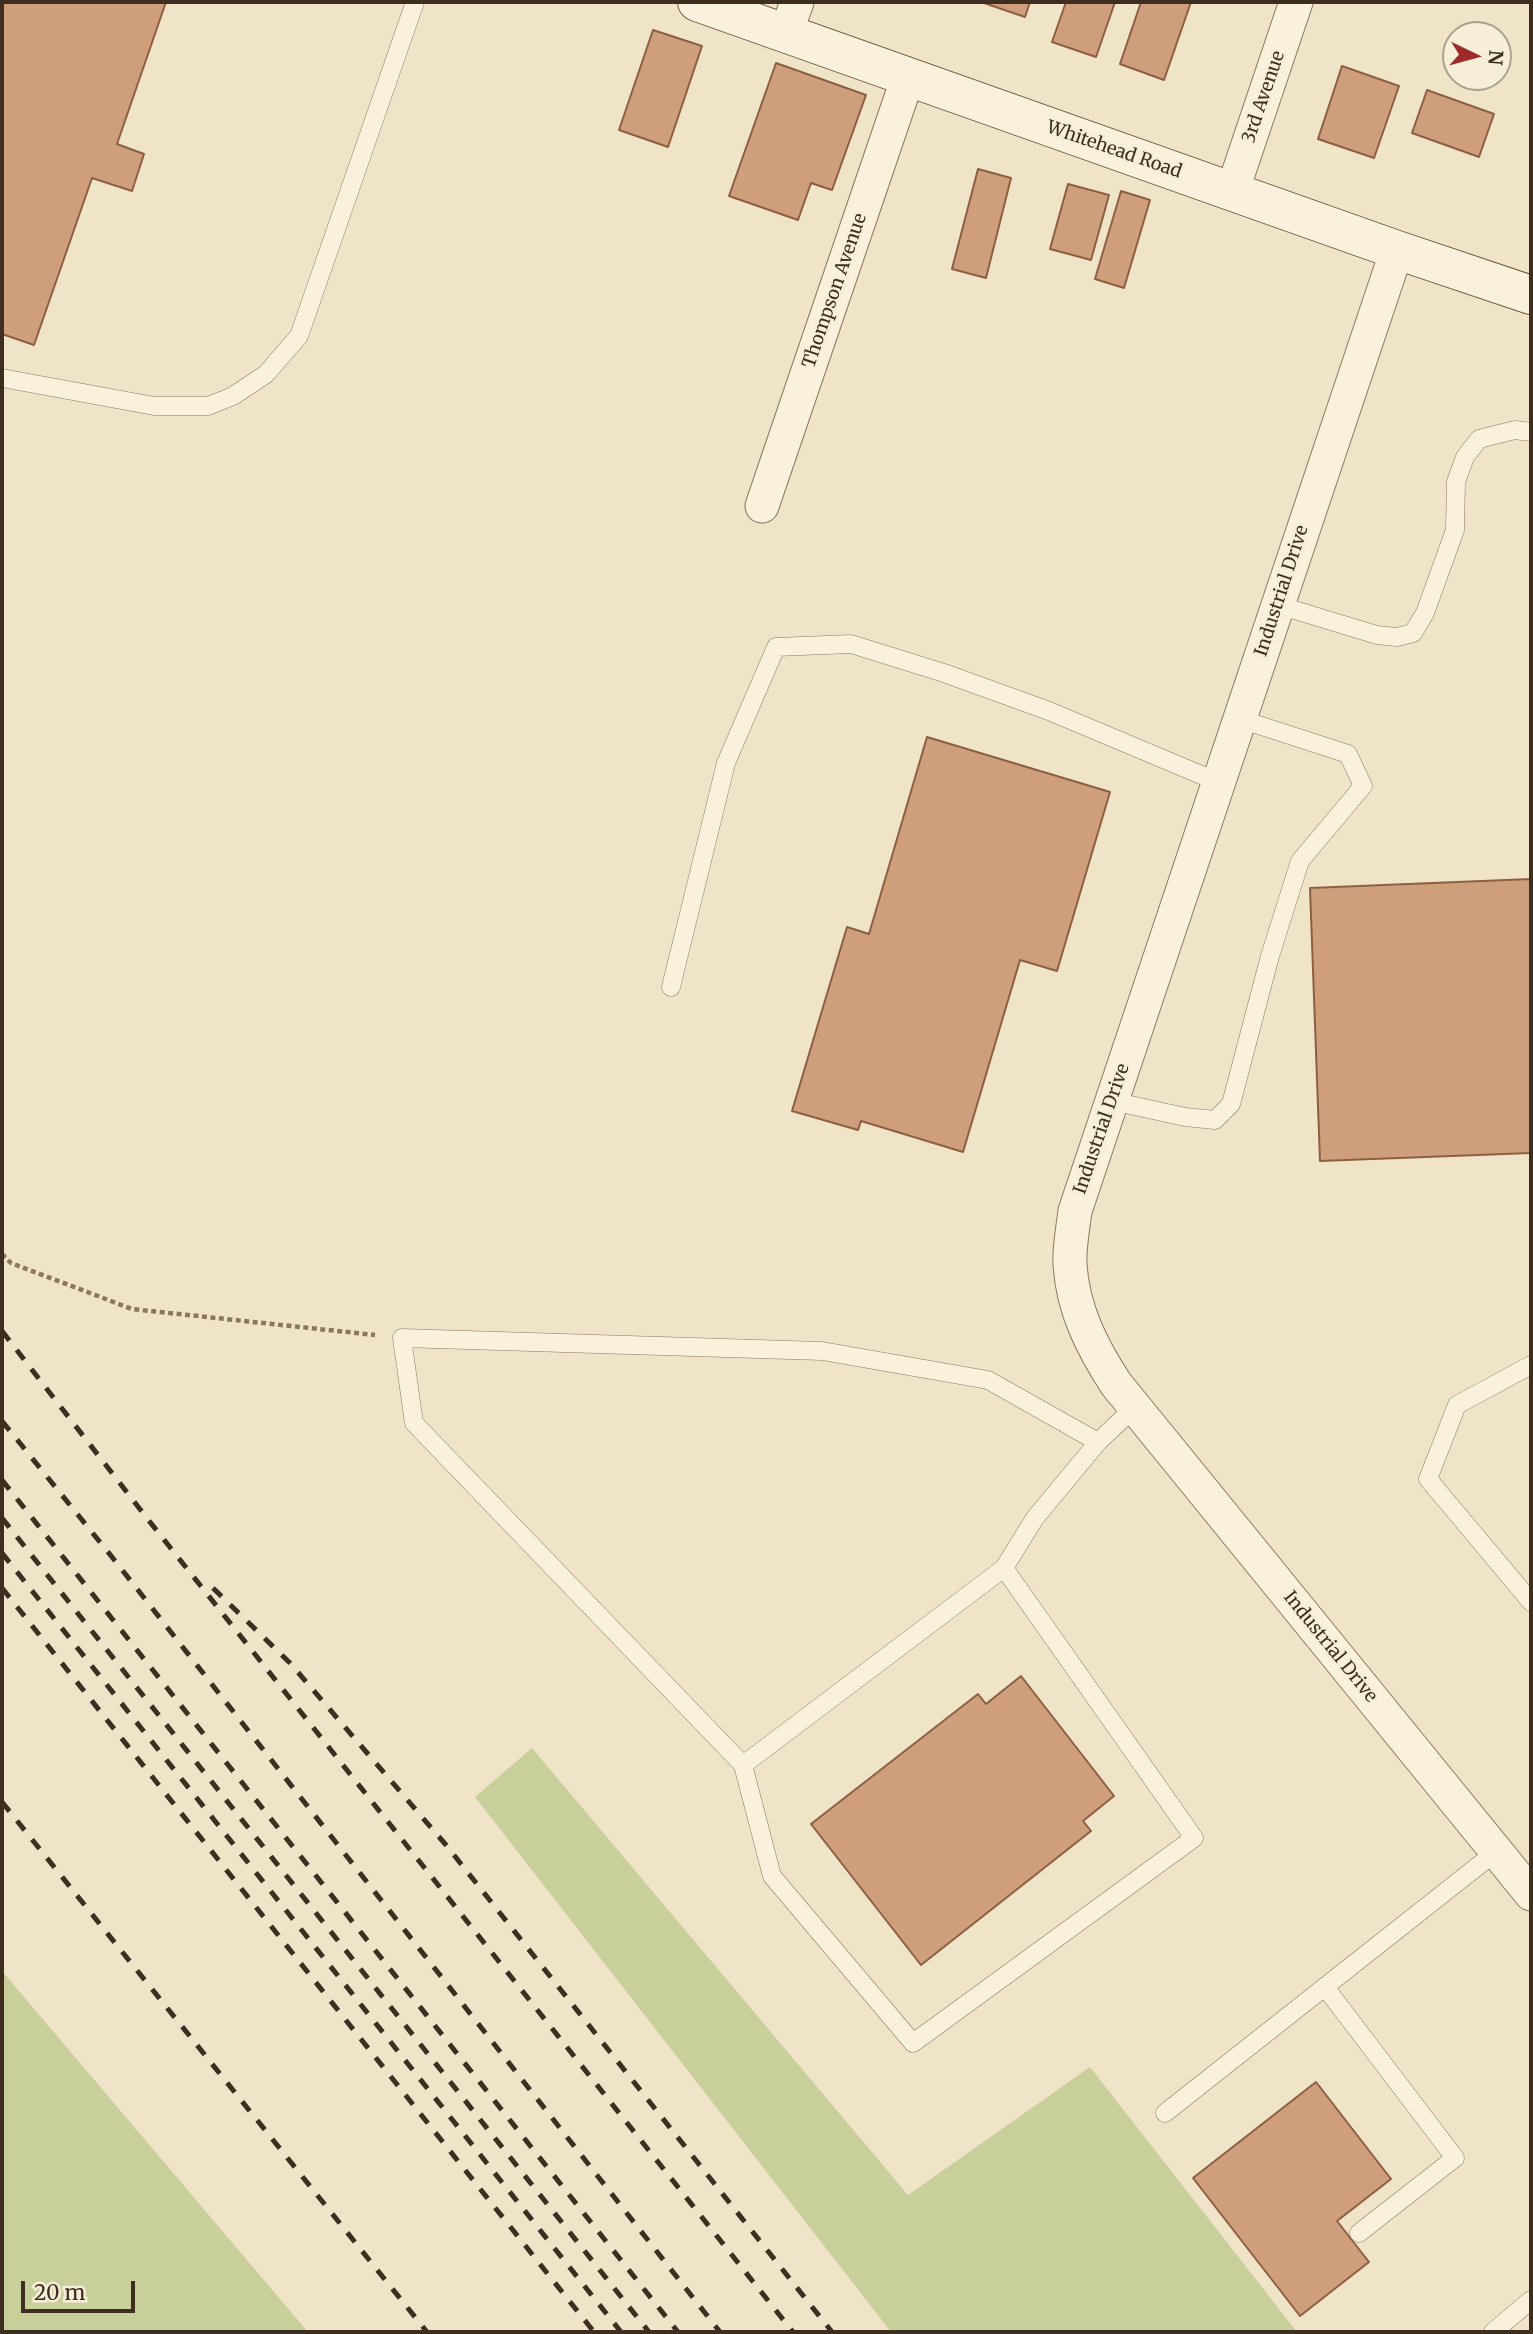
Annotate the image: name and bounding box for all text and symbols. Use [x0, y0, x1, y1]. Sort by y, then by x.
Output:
north arrow [1442, 21, 1512, 91]
street label: 3rd Avenue [1238, 48, 1290, 146]
text: N [1483, 49, 1509, 66]
street label: Whitehead Road [1044, 117, 1184, 183]
street label: Thompson Avenue [798, 211, 872, 371]
street label: Industrial Drive [1251, 523, 1313, 659]
street label: Industrial Drive [1070, 1061, 1134, 1197]
street label: Industrial Drive [1279, 1587, 1381, 1707]
scale bar [24, 2268, 138, 2312]
text: 20 m [34, 2279, 85, 2306]

